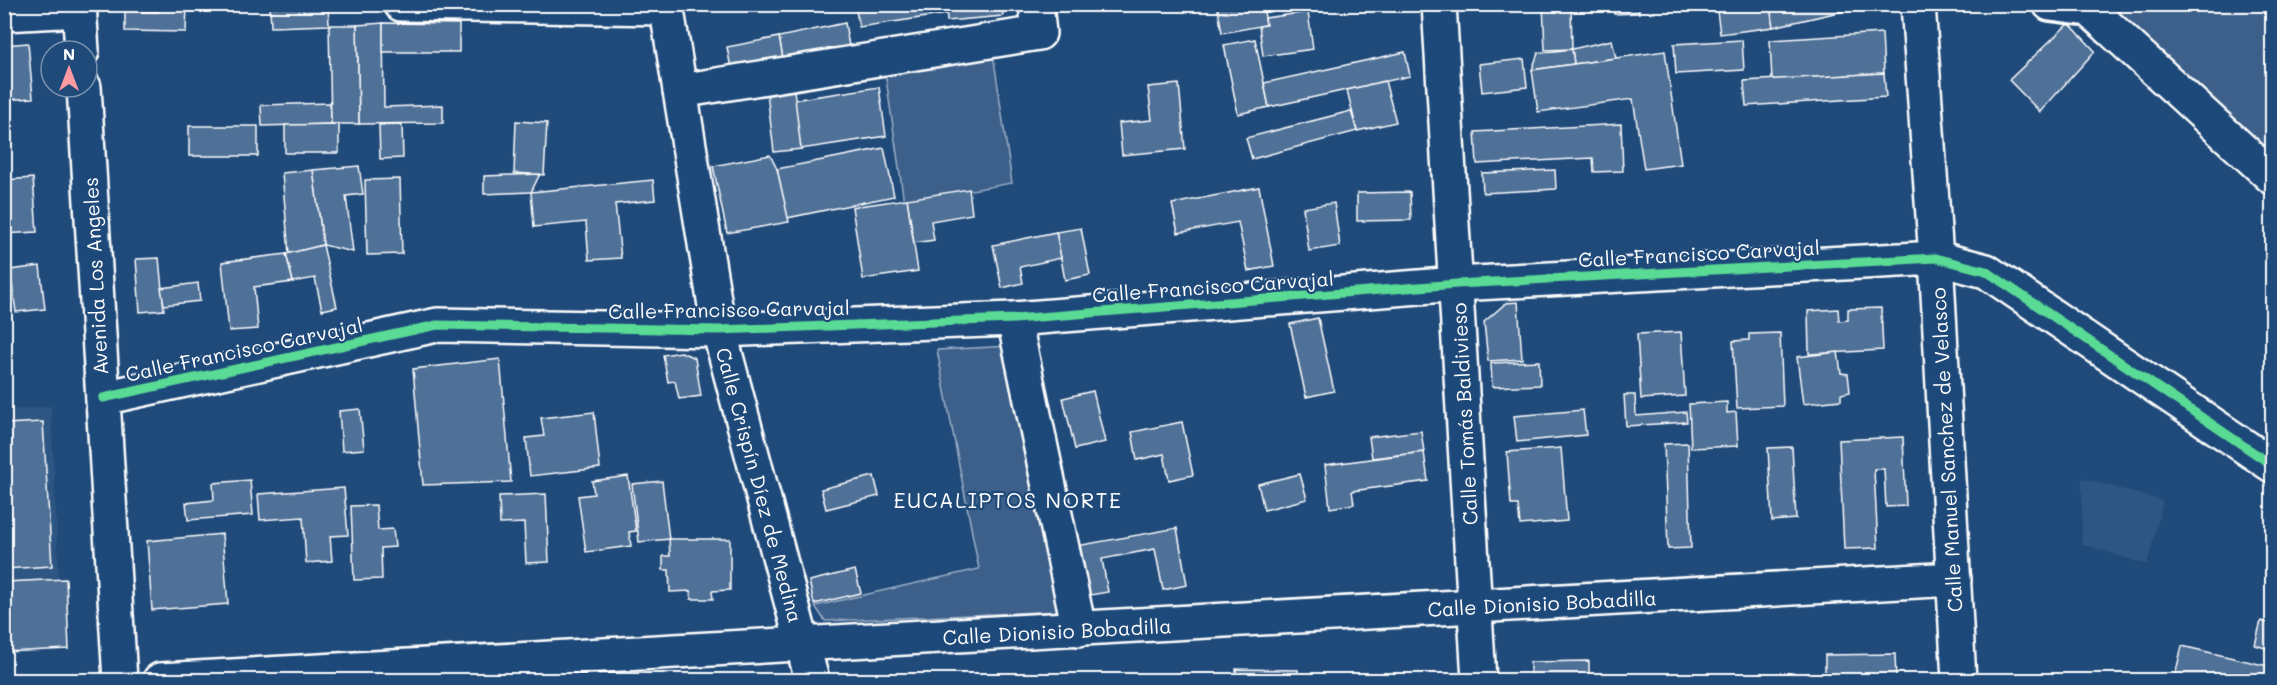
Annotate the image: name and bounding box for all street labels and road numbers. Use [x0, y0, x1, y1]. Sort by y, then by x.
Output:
street label: Avenida Los Angeles [77, 176, 113, 376]
street label: Calle Francisco Carvajal [1578, 234, 1820, 272]
street label: Calle Francisco Carvajal [1091, 265, 1335, 307]
street label: Calle Manuel Sanchez de Velasco [1925, 287, 1967, 613]
street label: Calle Francisco Carvajal [608, 294, 850, 324]
street label: Calle Tomás Baldivieso [1445, 302, 1483, 526]
street label: Calle Francisco Carvajal [123, 311, 365, 387]
street label: Calle Crispín Díez de Medina [711, 345, 809, 625]
street label: Calle Dionisio Bobadilla [1427, 584, 1657, 622]
street label: Calle Dionisio Bobadilla [942, 612, 1172, 650]

